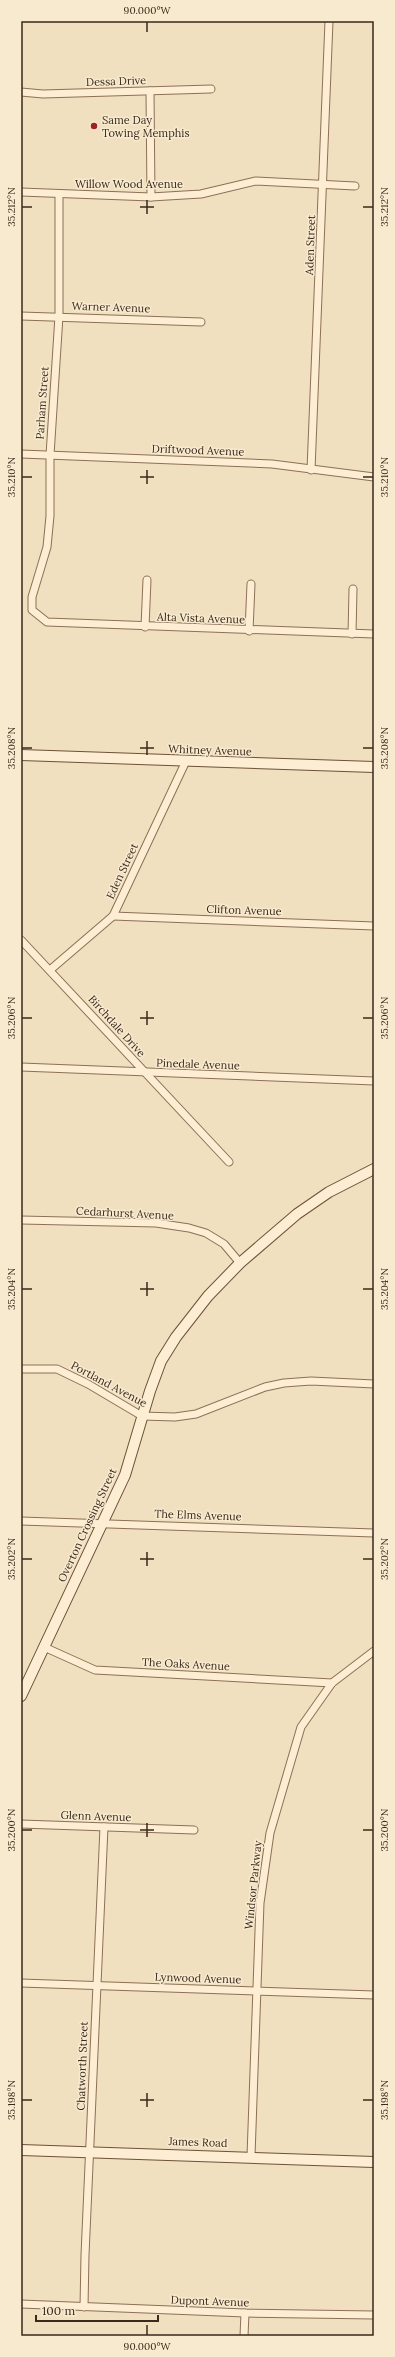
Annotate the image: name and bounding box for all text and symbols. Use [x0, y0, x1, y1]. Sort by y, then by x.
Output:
text: 90.000°W [124, 4, 171, 17]
street label: Dessa Drive [86, 73, 146, 89]
place label: Same Day Towing Memphis [102, 113, 190, 140]
marker: Same Day Towing Memphis [89, 121, 99, 131]
street label: Willow Wood Avenue [75, 177, 183, 191]
text: 35.212°N [5, 187, 18, 227]
text: 35.212°N [378, 187, 391, 227]
street label: Aden Street [302, 214, 318, 276]
street label: Warner Avenue [71, 299, 151, 315]
street label: Parham Street [32, 365, 52, 440]
street label: Driftwood Avenue [151, 441, 245, 459]
text: 35.210°N [5, 456, 18, 497]
text: 35.210°N [378, 456, 391, 497]
street label: Alta Vista Avenue [156, 609, 245, 627]
text: 35.208°N [5, 726, 18, 769]
text: 35.208°N [378, 726, 391, 769]
street label: Whitney Avenue [168, 742, 252, 758]
street label: Eden Street [103, 840, 141, 901]
street label: Clifton Avenue [206, 902, 282, 918]
street label: Birchdale Drive [86, 992, 149, 1060]
text: 35.206°N [5, 996, 18, 1039]
text: 35.206°N [378, 996, 391, 1039]
street label: Pinedale Avenue [156, 1056, 240, 1072]
street label: Cedarhurst Avenue [76, 1203, 174, 1223]
text: 35.204°N [5, 1268, 18, 1310]
text: 35.204°N [378, 1268, 391, 1310]
street label: Portland Avenue [69, 1358, 150, 1410]
street label: Overton Crossing Street [54, 1465, 120, 1584]
street label: The Elms Avenue [154, 1506, 242, 1524]
text: 35.202°N [5, 1538, 18, 1580]
text: 35.202°N [378, 1538, 391, 1580]
street label: The Oaks Avenue [142, 1655, 230, 1673]
text: 35.200°N [5, 1808, 18, 1851]
street label: Glenn Avenue [60, 1808, 132, 1824]
text: 35.200°N [378, 1808, 391, 1851]
street label: Windsor Parkway [241, 1840, 265, 1930]
street label: Lynwood Avenue [154, 1969, 242, 1987]
street label: Chatworth Street [73, 2020, 91, 2111]
text: 35.198°N [5, 2080, 18, 2120]
text: 35.198°N [378, 2080, 391, 2120]
street label: James Road [167, 2134, 228, 2150]
street label: Dupont Avenue [170, 2293, 250, 2309]
scale bar [36, 2297, 158, 2323]
text: 100 m [42, 2303, 75, 2318]
text: 90.000°W [124, 2340, 171, 2353]

